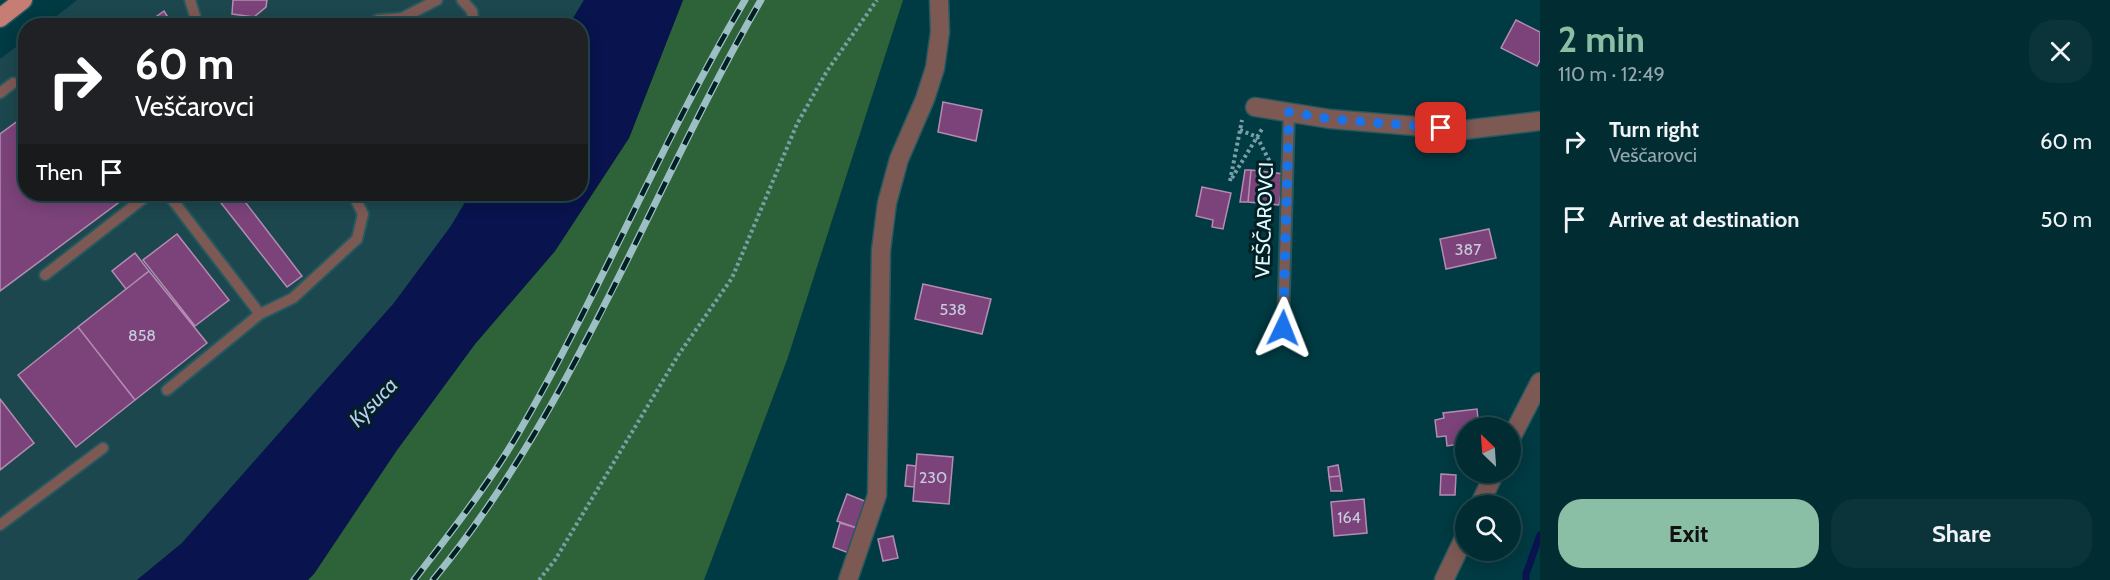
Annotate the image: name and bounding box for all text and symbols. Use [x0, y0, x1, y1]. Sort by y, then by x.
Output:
text: 2 min [1558, 17, 1645, 61]
button: close [2029, 20, 2092, 83]
text: 60 m [135, 38, 234, 90]
icon: right [36, 42, 114, 120]
text: 110 m · 12:49 [1558, 62, 1665, 86]
text: Veščarovci [135, 90, 254, 123]
pin [1415, 102, 1466, 153]
icon: arrive [1424, 111, 1457, 144]
text: Turn right [1609, 116, 1699, 143]
icon: right [1558, 125, 1591, 158]
text: 60 m [2040, 128, 2092, 155]
text: Veščarovci [1609, 143, 1697, 167]
icon: arrive [95, 156, 128, 189]
text: Then [36, 159, 83, 186]
street label: VEŠČAROVCI [1250, 162, 1278, 278]
icon: arrive [1558, 203, 1591, 236]
text: Arrive at destination [1609, 206, 1799, 233]
text: 50 m [2040, 206, 2092, 233]
house number: 387 [1455, 240, 1481, 259]
position arrow [1251, 296, 1315, 360]
house number: 538 [939, 300, 967, 319]
house number: 858 [128, 326, 156, 345]
water label: Kysuca [344, 372, 402, 432]
north arrow [1455, 417, 1521, 483]
map controls [1455, 417, 1521, 561]
house number: 230 [919, 468, 947, 487]
button: search [1455, 495, 1521, 561]
button: Exit [1558, 499, 1819, 568]
button: Share [1831, 499, 2092, 568]
house number: 164 [1337, 508, 1361, 527]

